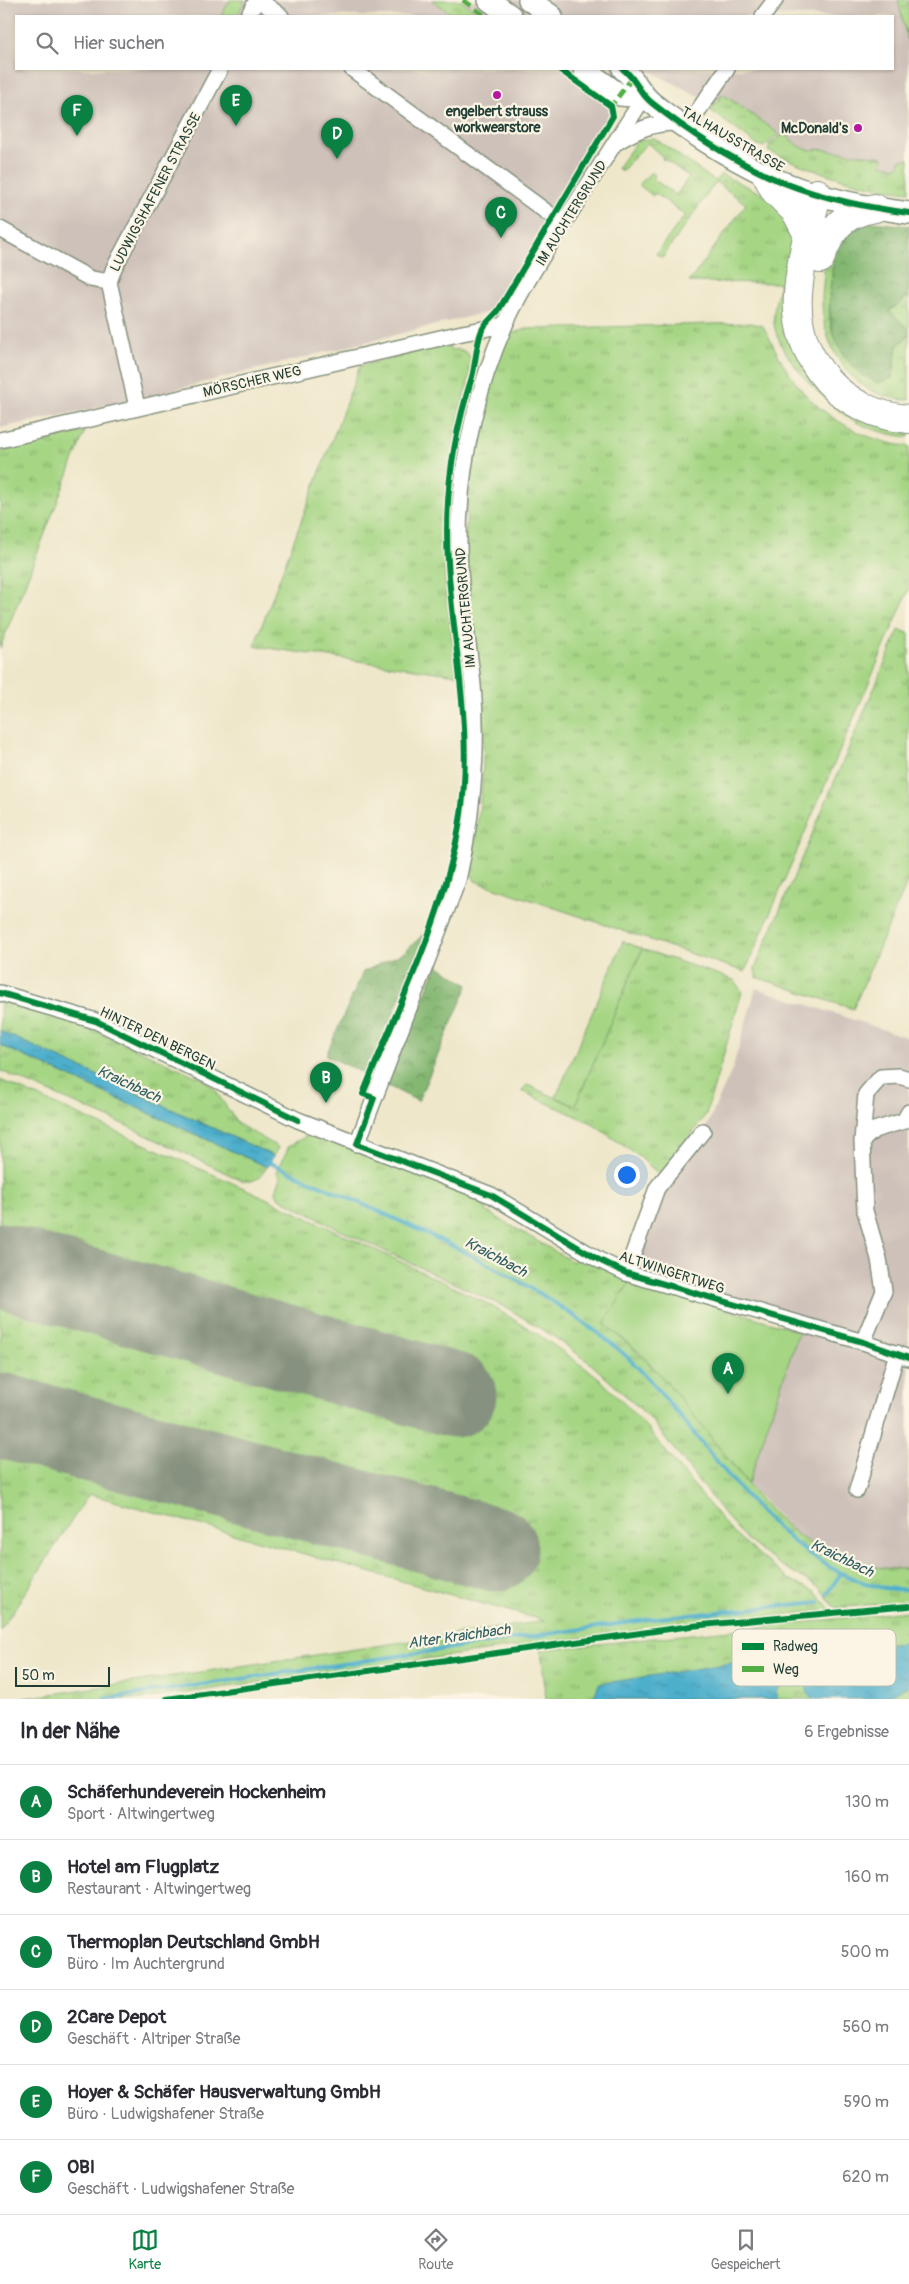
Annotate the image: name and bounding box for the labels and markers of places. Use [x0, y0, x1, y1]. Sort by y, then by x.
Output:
pin: E [220, 85, 252, 126]
marker: engelbert strauss workwearstore [491, 89, 503, 101]
pin: F [61, 95, 93, 136]
place label: engelbert strauss workwearstore [445, 103, 549, 136]
pin: D [321, 118, 353, 159]
place label: McDonald's [781, 120, 849, 137]
marker: McDonald's [852, 122, 864, 134]
pin: C [485, 197, 517, 238]
pin: B [310, 1062, 342, 1103]
pin: A [712, 1353, 744, 1394]

